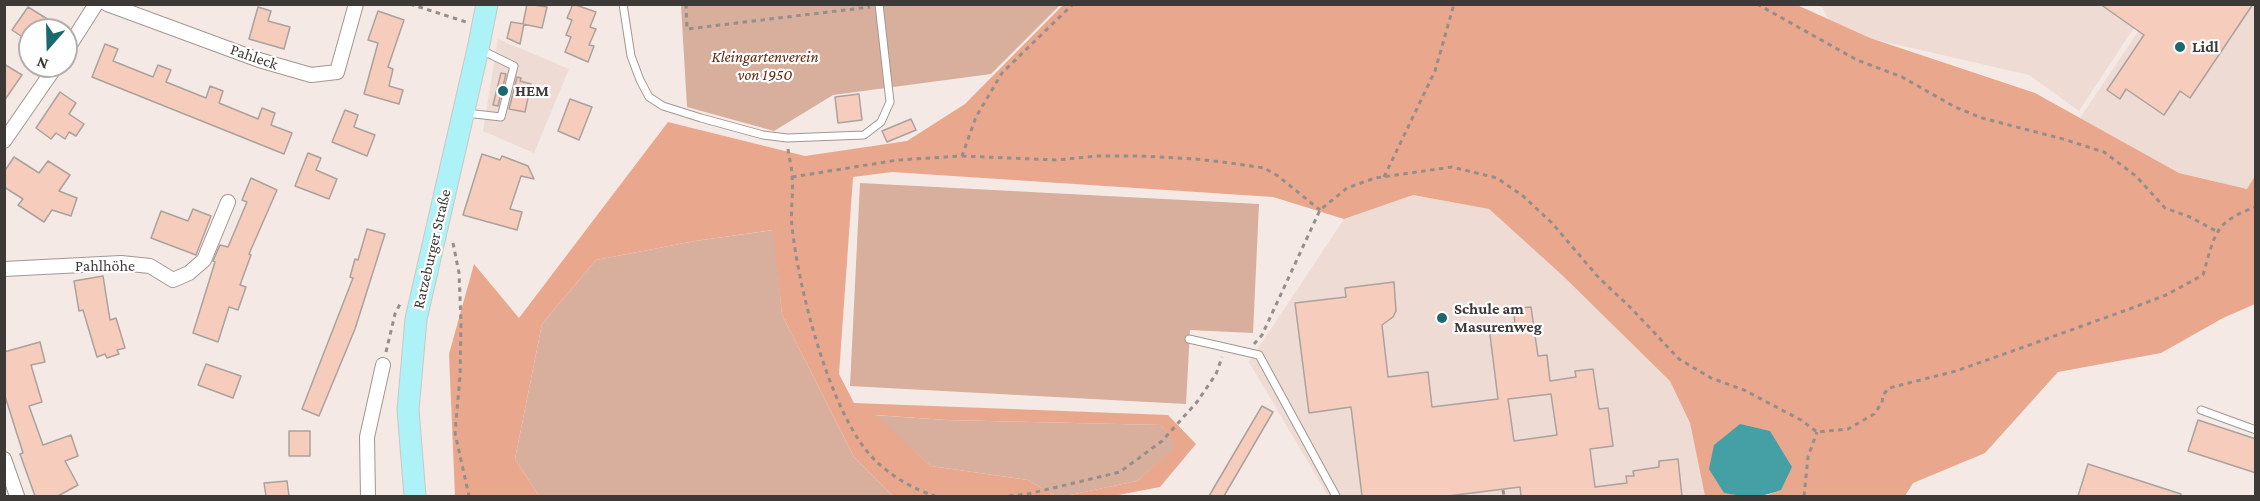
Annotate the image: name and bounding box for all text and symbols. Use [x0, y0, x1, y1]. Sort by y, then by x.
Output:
north arrow [18, 18, 78, 78]
place label: Lidl [2192, 37, 2219, 57]
street label: Pahleck [228, 40, 280, 74]
marker: Lidl [2173, 40, 2187, 54]
park label: Kleingartenverein von 1950 [711, 47, 819, 85]
text: N [34, 54, 50, 73]
place label: HEM [515, 81, 549, 101]
marker: HEM [496, 84, 510, 98]
street label: Ratzeburger Straße [409, 187, 455, 311]
street label: Pahlhöhe [75, 256, 135, 276]
place label: Schule am Masurenweg [1454, 299, 1542, 337]
marker: Schule am Masurenweg [1435, 311, 1449, 325]

